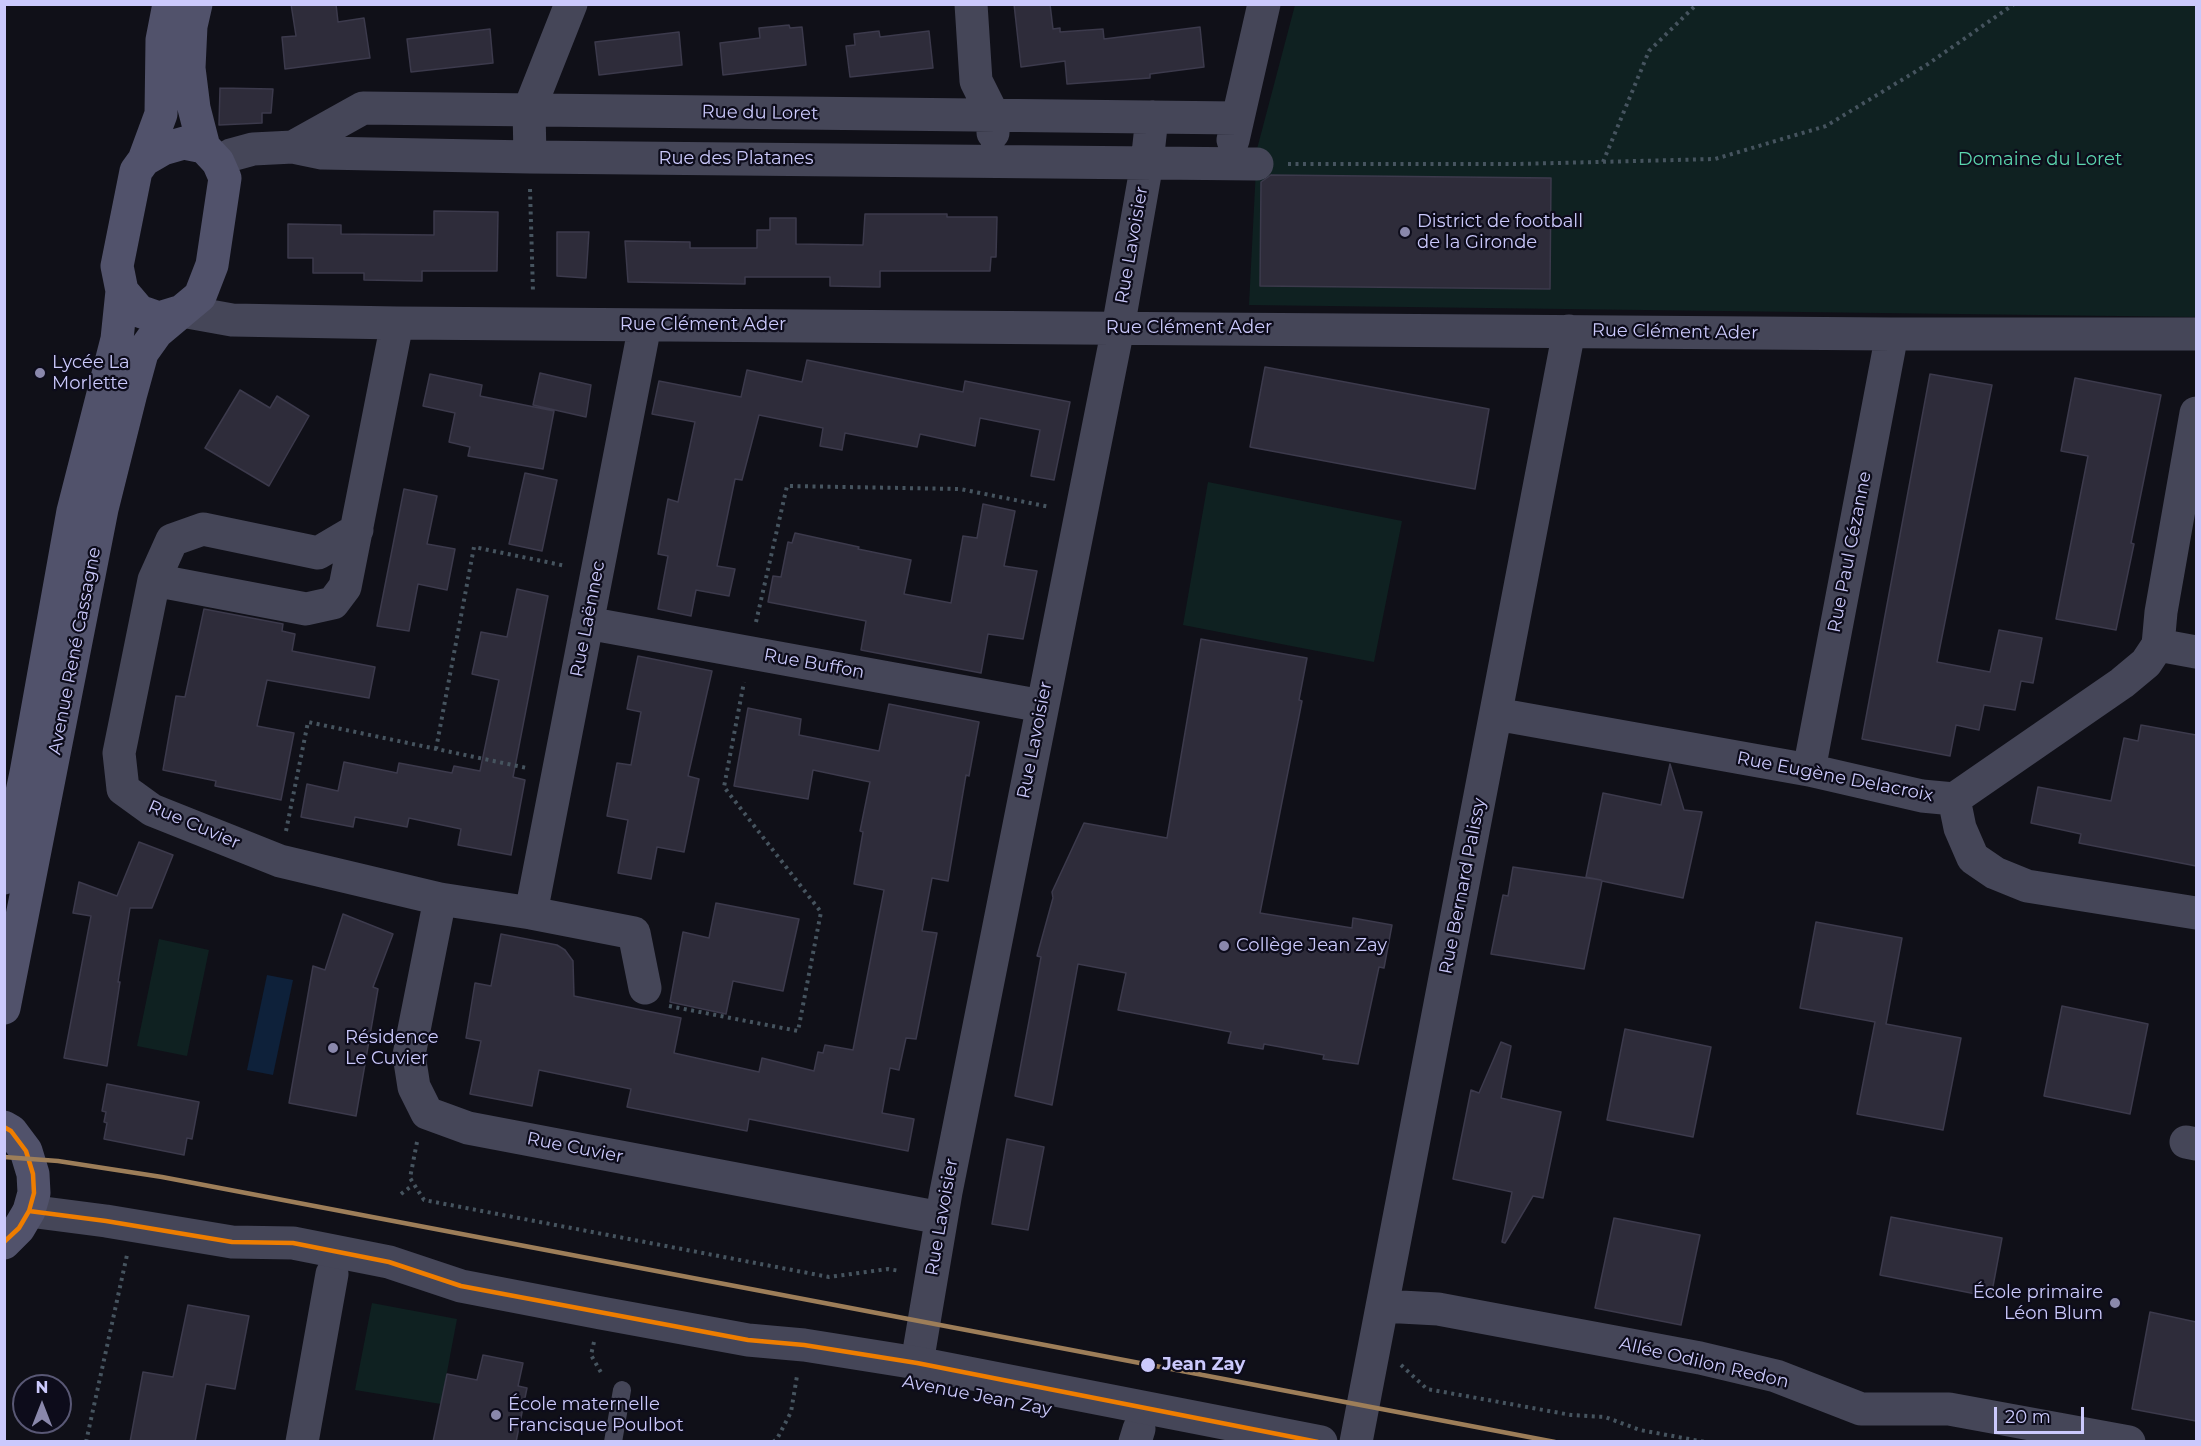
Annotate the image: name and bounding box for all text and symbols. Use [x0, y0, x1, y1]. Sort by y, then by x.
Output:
street label: Rue du Loret [702, 101, 818, 125]
street label: Rue des Platanes [658, 148, 814, 170]
park label: Domaine du Loret [1958, 149, 2122, 171]
street label: Rue Lavoisier [1111, 184, 1153, 306]
place label: District de football de la Gironde [1417, 211, 1583, 254]
marker: District de football de la Gironde [1398, 225, 1412, 239]
street label: Rue Clément Ader [620, 314, 786, 336]
street label: Rue Clément Ader [1106, 317, 1272, 339]
street label: Rue Clément Ader [1592, 320, 1758, 344]
place label: Lycée La Morlette [52, 352, 130, 394]
marker: Lycée La Morlette [33, 366, 47, 380]
street label: Rue Paul Cézanne [1824, 470, 1876, 634]
street label: Avenue René Cassagne [44, 545, 106, 757]
street label: Rue Laënnec [566, 559, 610, 679]
street label: Rue Buffon [762, 645, 866, 683]
street label: Rue Lavoisier [1013, 679, 1057, 801]
street label: Rue Eugène Delacroix [1735, 747, 1935, 807]
street label: Rue Cuvier [145, 796, 243, 854]
street label: Rue Bernard Palissy [1435, 796, 1491, 976]
place label: Collège Jean Zay [1236, 935, 1387, 957]
marker: Collège Jean Zay [1217, 939, 1231, 953]
place label: Résidence Le Cuvier [345, 1027, 439, 1070]
marker: Résidence Le Cuvier [326, 1041, 340, 1055]
street label: Rue Cuvier [525, 1128, 625, 1168]
street label: Rue Lavoisier [921, 1156, 963, 1278]
place label: École primaire Léon Blum [1973, 1282, 2103, 1324]
marker: École primaire Léon Blum [2108, 1296, 2122, 1310]
street label: Allée Odilon Redon [1617, 1333, 1791, 1393]
place label: Jean Zay [1162, 1354, 1245, 1376]
marker: Jean Zay [1139, 1356, 1157, 1374]
street label: Avenue Jean Zay [901, 1371, 1053, 1421]
north arrow [12, 1374, 72, 1434]
text: N [36, 1378, 48, 1397]
place label: École maternelle Francisque Poulbot [508, 1394, 684, 1436]
scale bar [1997, 1395, 2087, 1433]
text: 20 m [2005, 1406, 2051, 1428]
marker: École maternelle Francisque Poulbot [489, 1408, 503, 1422]

